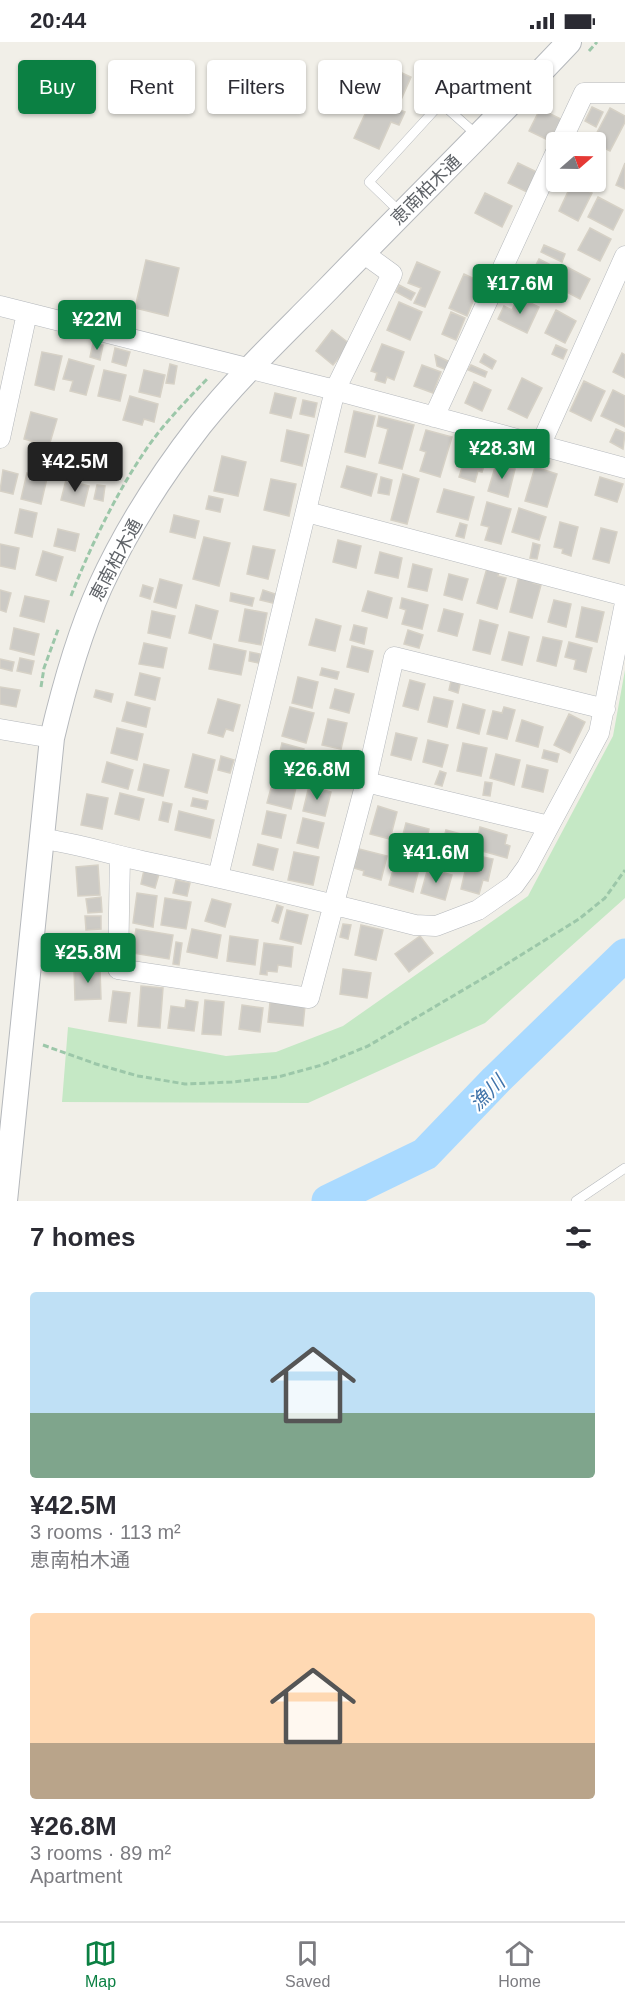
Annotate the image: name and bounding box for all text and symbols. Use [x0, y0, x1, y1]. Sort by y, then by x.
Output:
text: 20:44 [30, 8, 86, 33]
chip: Buy [18, 60, 96, 114]
chip: Rent [108, 60, 195, 114]
chip: Filters [207, 60, 306, 114]
chip: New [318, 60, 402, 114]
chip: Apartment [414, 60, 553, 114]
north arrow [546, 132, 606, 192]
map controls [546, 132, 606, 192]
street label: 恵南柏木通 [387, 151, 465, 229]
pin: ¥17.6M [471, 264, 569, 315]
text: ¥17.6M [487, 272, 553, 294]
pin: ¥22M [61, 300, 133, 351]
text: ¥22M [72, 308, 122, 330]
pin: ¥28.3M [453, 429, 551, 480]
text: ¥28.3M [469, 437, 535, 459]
pin: ¥42.5M [26, 442, 124, 493]
text: ¥42.5M [42, 450, 108, 472]
street label: 恵南柏木通 [86, 516, 146, 604]
pin: ¥26.8M [268, 750, 366, 801]
text: ¥26.8M [284, 758, 350, 780]
pin: ¥41.6M [387, 833, 485, 884]
text: ¥41.6M [403, 841, 469, 863]
pin: ¥25.8M [39, 933, 137, 984]
text: ¥25.8M [55, 941, 121, 963]
water label: 漁川 [465, 1070, 510, 1115]
icon: filters [562, 1221, 595, 1254]
text: 7 homes [30, 1222, 136, 1252]
icon: home [259, 1331, 367, 1439]
text: ¥42.5M [30, 1490, 117, 1520]
text: 3 rooms · 113 m² [30, 1521, 181, 1543]
text: 恵南柏木通 [30, 1549, 130, 1571]
icon: home [259, 1652, 367, 1760]
text: ¥26.8M [30, 1811, 117, 1841]
text: 3 rooms · 89 m² [30, 1842, 171, 1864]
text: Apartment [30, 1865, 122, 1887]
tab: Map [84, 1937, 117, 1991]
tab: Saved [285, 1937, 330, 1991]
tab: Home [498, 1937, 541, 1991]

